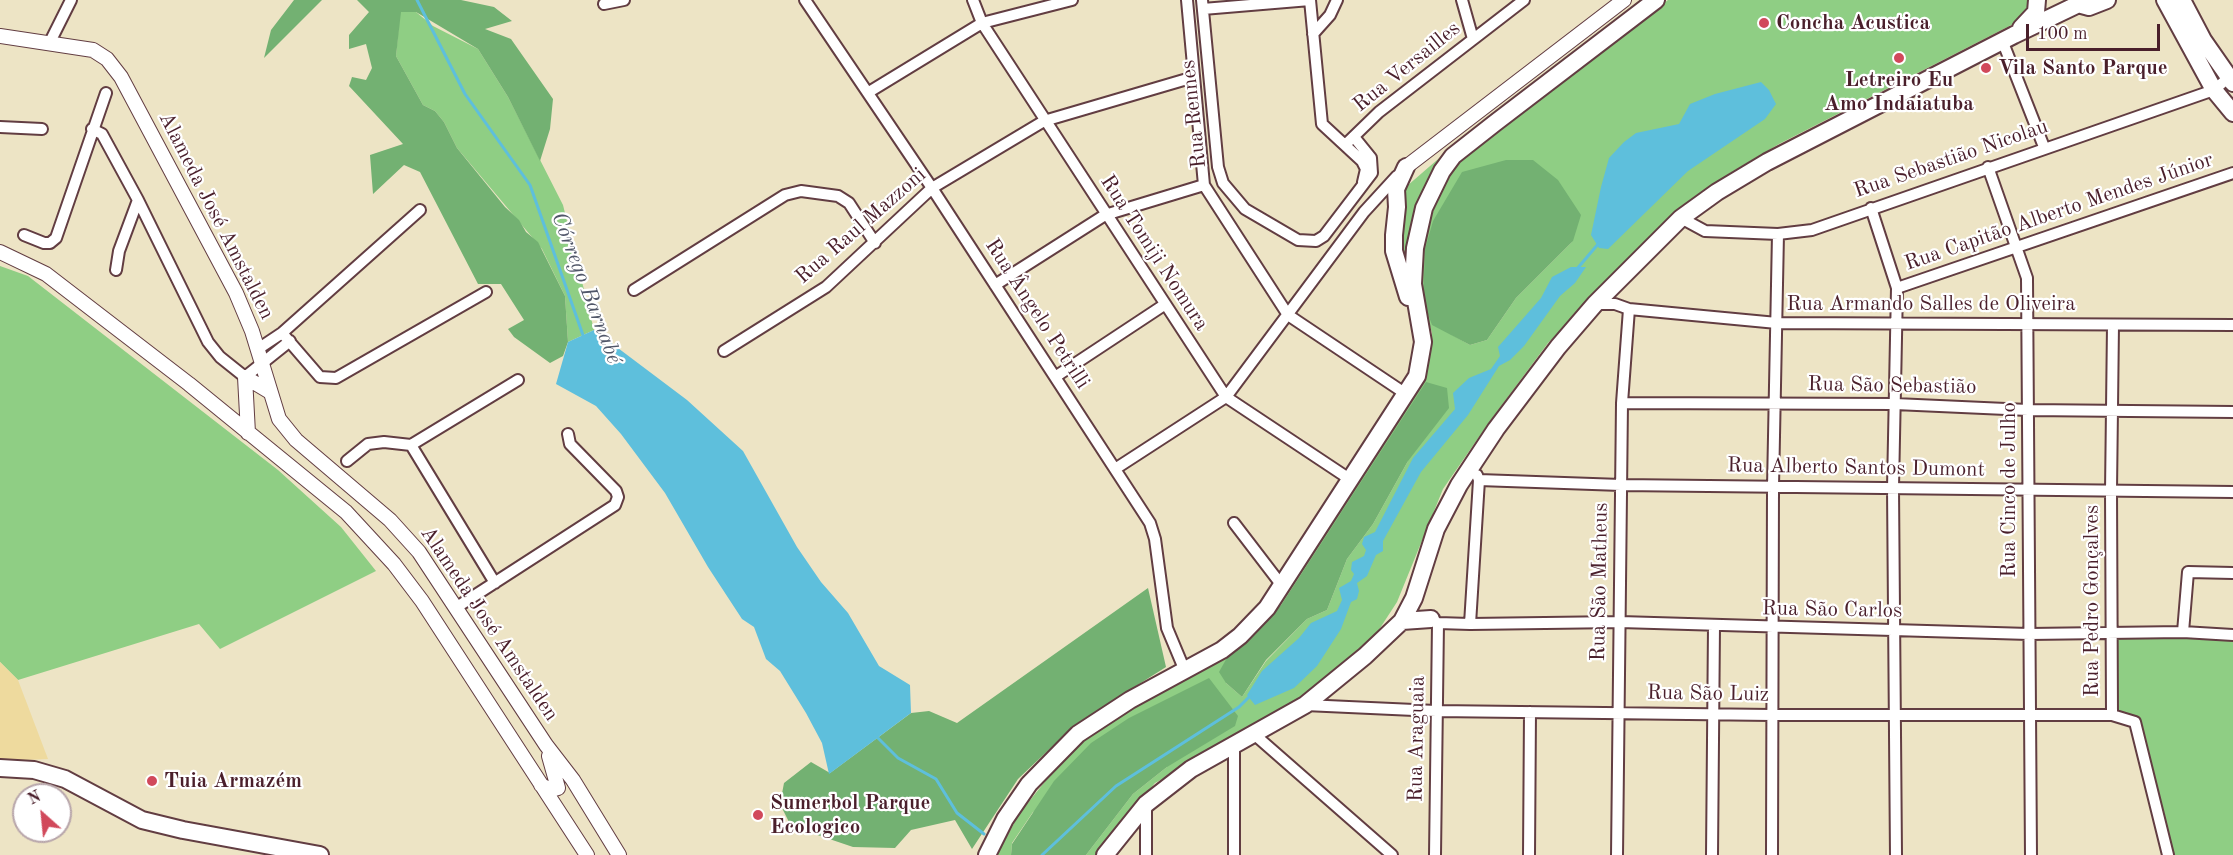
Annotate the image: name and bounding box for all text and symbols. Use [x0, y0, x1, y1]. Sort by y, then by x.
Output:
place label: Concha Acustica [1776, 10, 1930, 36]
scale bar [2029, 12, 2162, 50]
street label: Rua Versailles [1348, 16, 1466, 118]
marker: Concha Acustica [1757, 16, 1771, 30]
text: 100 m [2037, 25, 2088, 43]
marker: Letreiro Eu Amo Indaiatuba [1892, 51, 1906, 65]
place label: Vila Santo Parque [1998, 55, 2168, 81]
street label: Rua Rennes [1176, 59, 1212, 169]
marker: Vila Santo Parque [1979, 61, 1993, 75]
place label: Letreiro Eu Amo Indaiatuba [1824, 67, 1974, 117]
street label: Alameda José Amstalden [153, 108, 279, 324]
street label: Rua Sebastião Nicolau [1851, 114, 2051, 204]
street label: Rua Capitão Alberto Mendes Júnior [1901, 147, 2217, 277]
street label: Rua Raul Mazzoni [791, 163, 931, 289]
street label: Rua Tomiji Nomura [1094, 170, 1214, 336]
water label: Córrego Barnabé [545, 209, 627, 367]
street label: Rua Ângelo Petrilli [979, 234, 1095, 394]
street label: Rua Armando Salles de Oliveira [1786, 291, 2076, 317]
street label: Rua São Sebastião [1807, 372, 1977, 400]
street label: Rua Cinco de Julho [1996, 402, 2022, 578]
street label: Rua Alberto Santos Dumont [1727, 453, 1985, 483]
street label: Rua São Matheus [1586, 502, 1614, 662]
street label: Rua Pedro Gonçalves [2079, 505, 2105, 697]
street label: Alameda José Amstalden [414, 522, 564, 726]
street label: Rua São Carlos [1762, 596, 1902, 624]
street label: Rua Araguaia [1403, 676, 1431, 802]
street label: Rua São Luiz [1647, 680, 1769, 708]
place label: Tuia Armazém [164, 768, 302, 794]
marker: Tuia Armazém [145, 774, 159, 788]
north arrow [12, 783, 72, 843]
text: N [26, 789, 44, 809]
place label: Sumerbol Parque Ecologico [770, 790, 930, 840]
marker: Sumerbol Parque Ecologico [751, 808, 765, 822]

